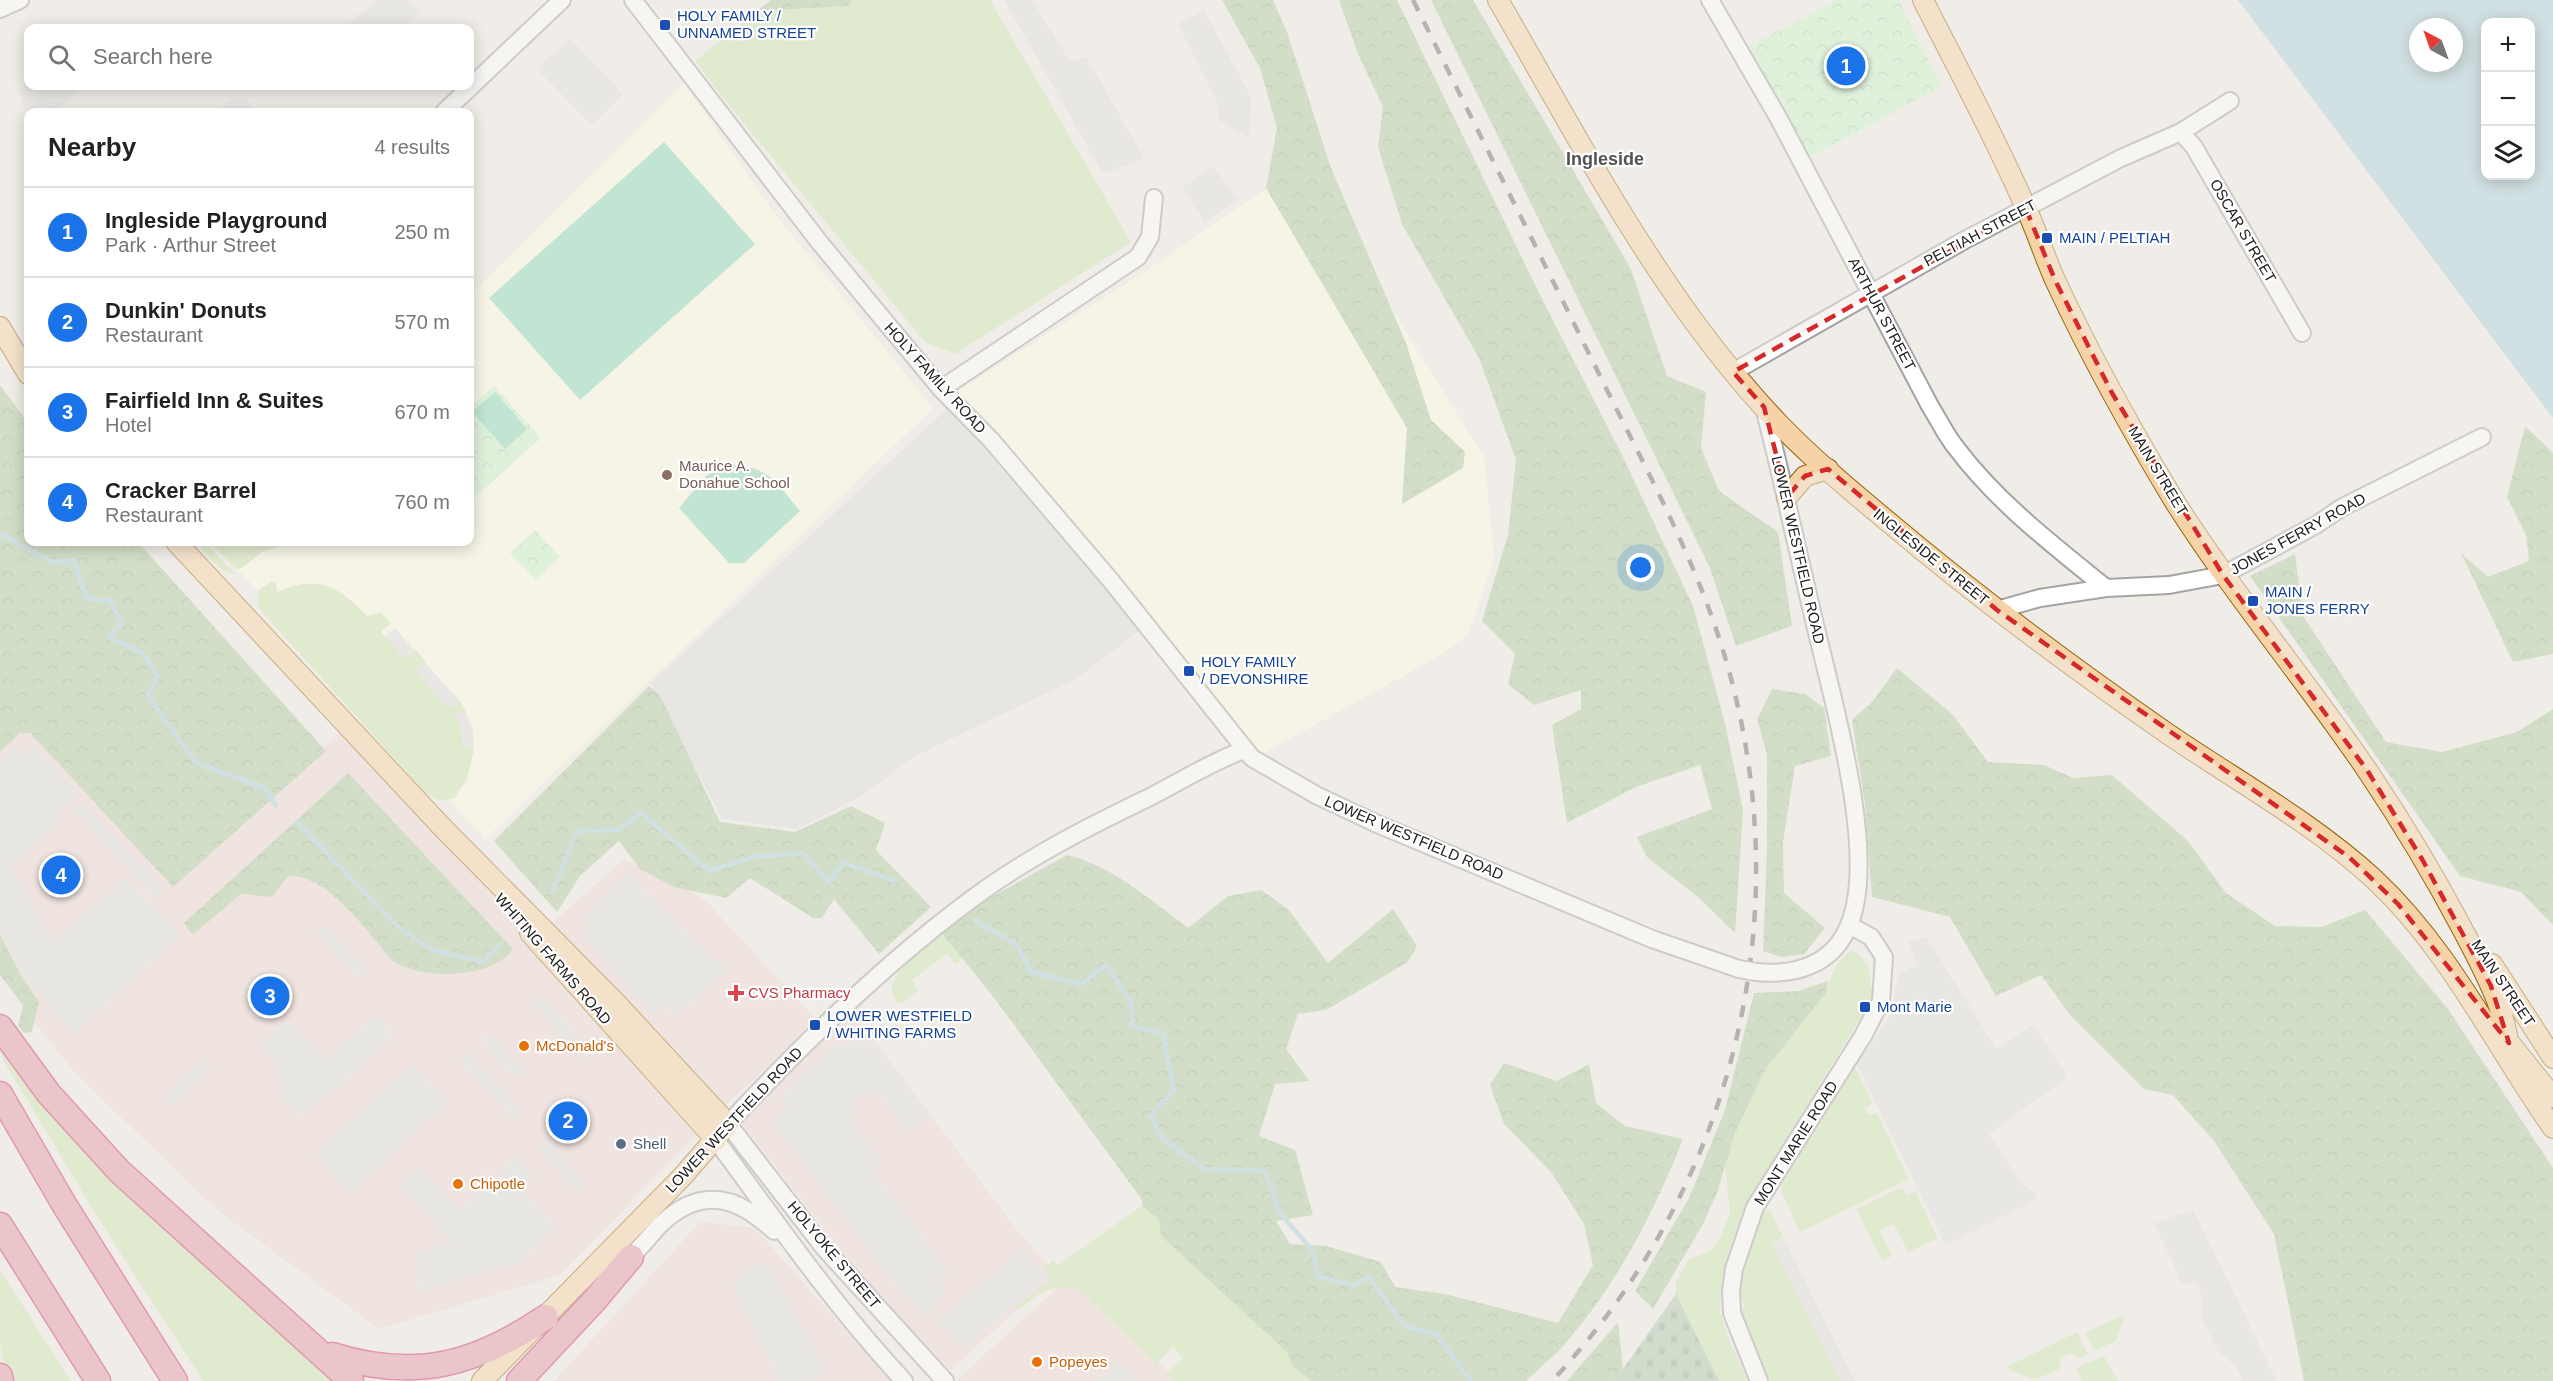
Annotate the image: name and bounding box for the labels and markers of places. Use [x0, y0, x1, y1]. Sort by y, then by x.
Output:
place label: HOLY FAMILY / UNNAMED STREET [677, 7, 816, 41]
marker: HOLY FAMILY / UNNAMED STREET [658, 18, 672, 32]
pin: 1 [1826, 44, 1866, 88]
place label: MAIN / PELTIAH [2059, 229, 2170, 246]
marker: MAIN / PELTIAH [2040, 231, 2054, 245]
place label: Maurice A. Donahue School [679, 457, 790, 491]
marker: Maurice A. Donahue School [660, 468, 674, 482]
place label: MAIN / JONES FERRY [2265, 583, 2370, 617]
marker: MAIN / JONES FERRY [2246, 594, 2260, 608]
place label: HOLY FAMILY / DEVONSHIRE [1201, 653, 1309, 687]
marker: HOLY FAMILY / DEVONSHIRE [1182, 664, 1196, 678]
pin: 4 [42, 852, 80, 898]
pin: 3 [250, 974, 290, 1018]
place label: CVS Pharmacy [748, 984, 851, 1001]
marker: CVS Pharmacy [729, 986, 743, 1000]
place label: Mont Marie [1877, 998, 1952, 1015]
marker: Mont Marie [1858, 1000, 1872, 1014]
place label: LOWER WESTFIELD / WHITING FARMS [827, 1007, 972, 1041]
marker: LOWER WESTFIELD / WHITING FARMS [808, 1018, 822, 1032]
place label: McDonald's [536, 1037, 614, 1054]
marker: McDonald's [517, 1039, 531, 1053]
pin: 2 [548, 1098, 588, 1144]
place label: Shell [633, 1135, 666, 1152]
marker: Shell [614, 1137, 628, 1151]
place label: Chipotle [470, 1175, 525, 1192]
marker: Chipotle [451, 1177, 465, 1191]
place label: Popeyes [1049, 1353, 1107, 1370]
marker: Popeyes [1030, 1355, 1044, 1369]

